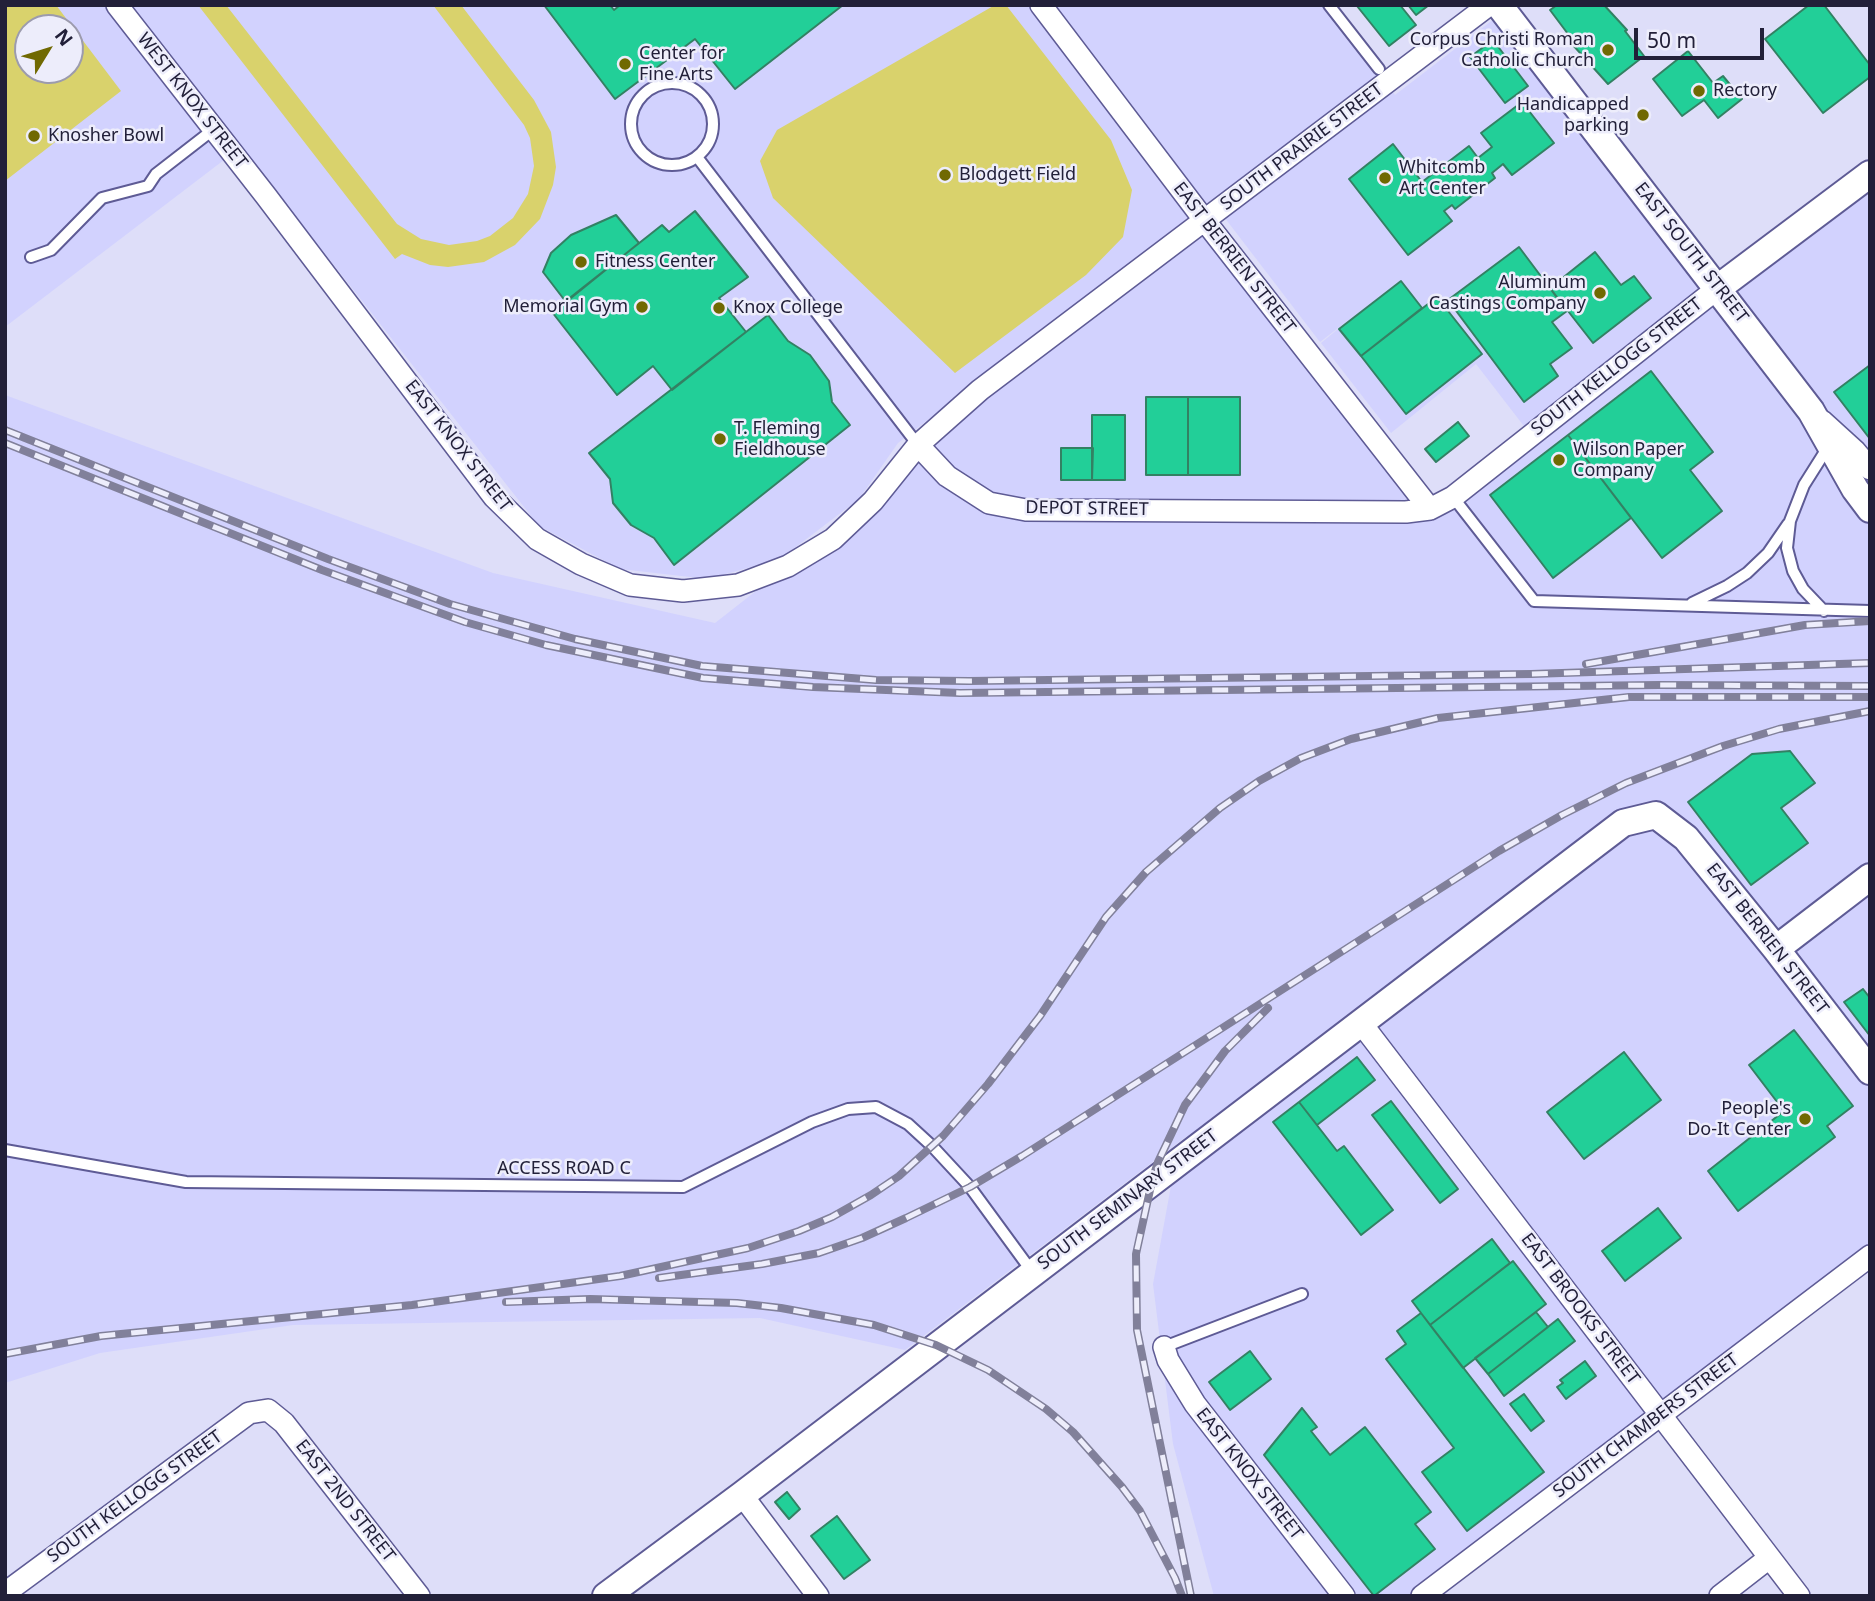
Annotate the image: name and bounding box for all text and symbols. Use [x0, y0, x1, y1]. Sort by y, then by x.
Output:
north arrow [14, 14, 84, 84]
scale bar [1637, 14, 1766, 58]
text: N [49, 23, 79, 51]
text: 50 m [1647, 26, 1696, 54]
street label: WEST KNOX STREET [132, 29, 252, 173]
place label: Corpus Christi Roman Catholic Church [1410, 29, 1594, 72]
marker: Corpus Christi Roman Catholic Church [1600, 42, 1616, 58]
place label: Center for Fine Arts [639, 43, 725, 86]
marker: Center for Fine Arts [617, 56, 633, 72]
street label: SOUTH PRAIRIE STREET [1216, 79, 1388, 215]
place label: Rectory [1713, 80, 1777, 102]
marker: Rectory [1691, 83, 1707, 99]
place label: Handicapped parking [1517, 94, 1629, 136]
marker: Handicapped parking [1635, 107, 1651, 123]
place label: Knosher Bowl [48, 125, 164, 147]
marker: Knosher Bowl [26, 128, 42, 144]
place label: Whitcomb Art Center [1399, 157, 1486, 200]
place label: Blodgett Field [959, 164, 1076, 186]
marker: Blodgett Field [937, 167, 953, 183]
marker: Whitcomb Art Center [1377, 170, 1393, 186]
street label: EAST BERRIEN STREET [1168, 178, 1300, 338]
street label: EAST SOUTH STREET [1629, 178, 1753, 328]
place label: Fitness Center [595, 251, 715, 273]
marker: Fitness Center [573, 254, 589, 270]
place label: Aluminum Castings Company [1429, 272, 1586, 314]
marker: Aluminum Castings Company [1592, 285, 1608, 301]
street label: SOUTH KELLOGG STREET [1527, 294, 1707, 440]
place label: Memorial Gym [503, 296, 628, 318]
place label: Knox College [733, 297, 843, 319]
marker: Memorial Gym [634, 299, 650, 315]
marker: Knox College [711, 300, 727, 316]
street label: EAST KNOX STREET [400, 376, 516, 516]
place label: T. Fleming Fieldhouse [734, 418, 826, 460]
marker: T. Fleming Fieldhouse [712, 431, 728, 447]
place label: Wilson Paper Company [1573, 439, 1684, 482]
marker: Wilson Paper Company [1551, 452, 1567, 468]
street label: DEPOT STREET [1025, 497, 1149, 521]
street label: EAST BERRIEN STREET [1701, 859, 1833, 1019]
place label: People's Do-It Center [1687, 1098, 1791, 1140]
marker: People's Do-It Center [1797, 1111, 1813, 1127]
street label: SOUTH SEMINARY STREET [1034, 1125, 1222, 1275]
street label: ACCESS ROAD C [497, 1158, 631, 1180]
street label: EAST BROOKS STREET [1516, 1229, 1644, 1389]
street label: SOUTH CHAMBERS STREET [1549, 1349, 1743, 1503]
street label: EAST KNOX STREET [1191, 1404, 1307, 1544]
street label: SOUTH KELLOGG STREET [43, 1426, 227, 1568]
street label: EAST 2ND STREET [291, 1436, 399, 1566]

